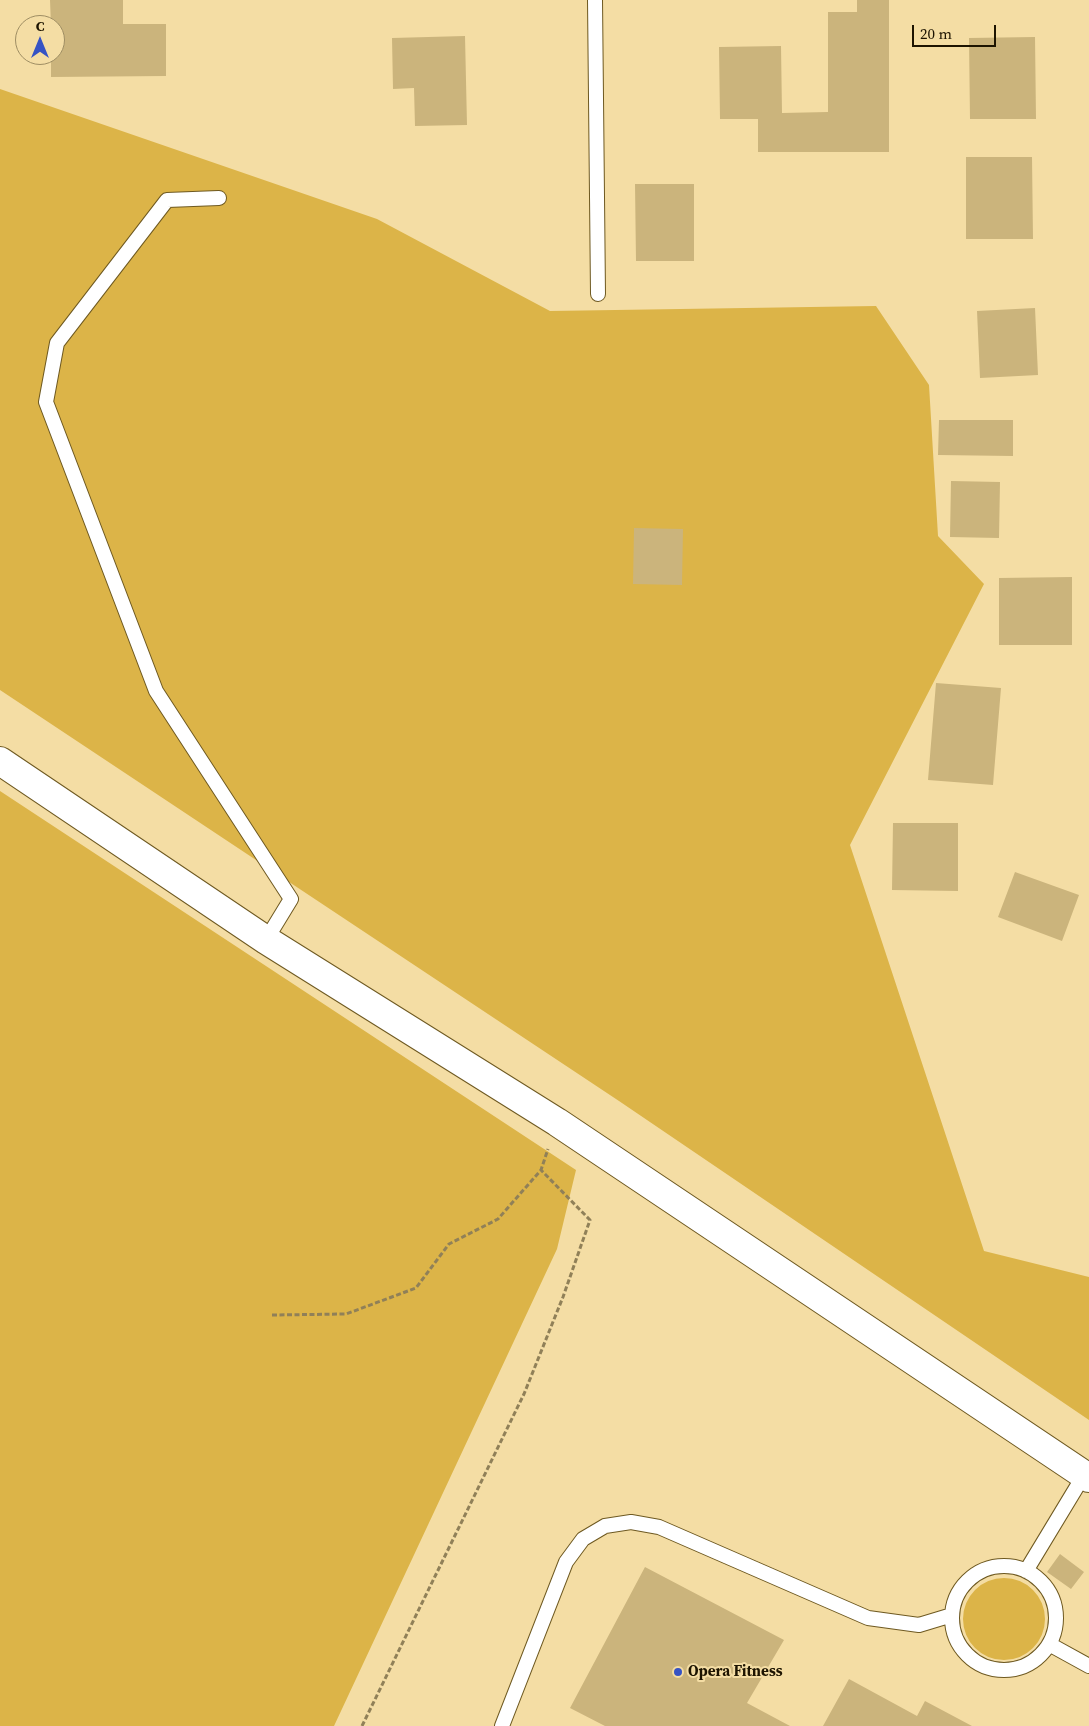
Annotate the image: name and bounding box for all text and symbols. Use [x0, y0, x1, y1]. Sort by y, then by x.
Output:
north arrow [15, 15, 65, 65]
scale bar [914, 15, 998, 47]
text: С [36, 16, 44, 36]
text: 20 m [920, 23, 952, 44]
place label: Opera Fitness [688, 1663, 783, 1681]
marker: Opera Fitness [672, 1666, 684, 1678]

